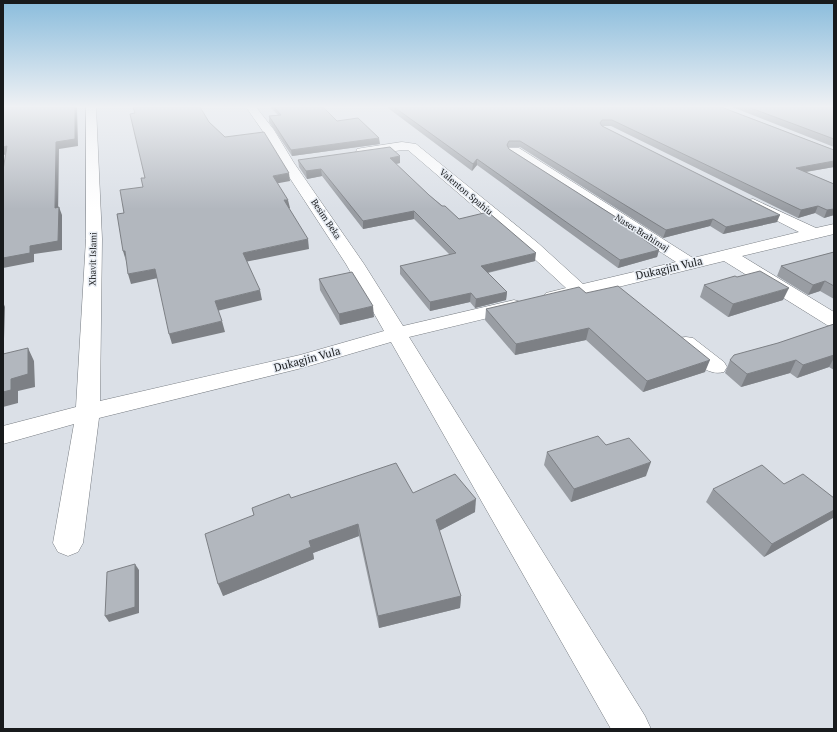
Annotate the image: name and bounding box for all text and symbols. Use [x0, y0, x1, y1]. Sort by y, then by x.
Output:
street label: Valenton Spahiu [437, 166, 495, 218]
street label: Besim Beka [308, 197, 344, 242]
street label: Naser Brahimaj [613, 212, 671, 254]
street label: Xhavit Islami [87, 232, 99, 286]
street label: Dukagjin Vula [634, 253, 704, 283]
street label: Dukagjin Vula [272, 343, 342, 375]

